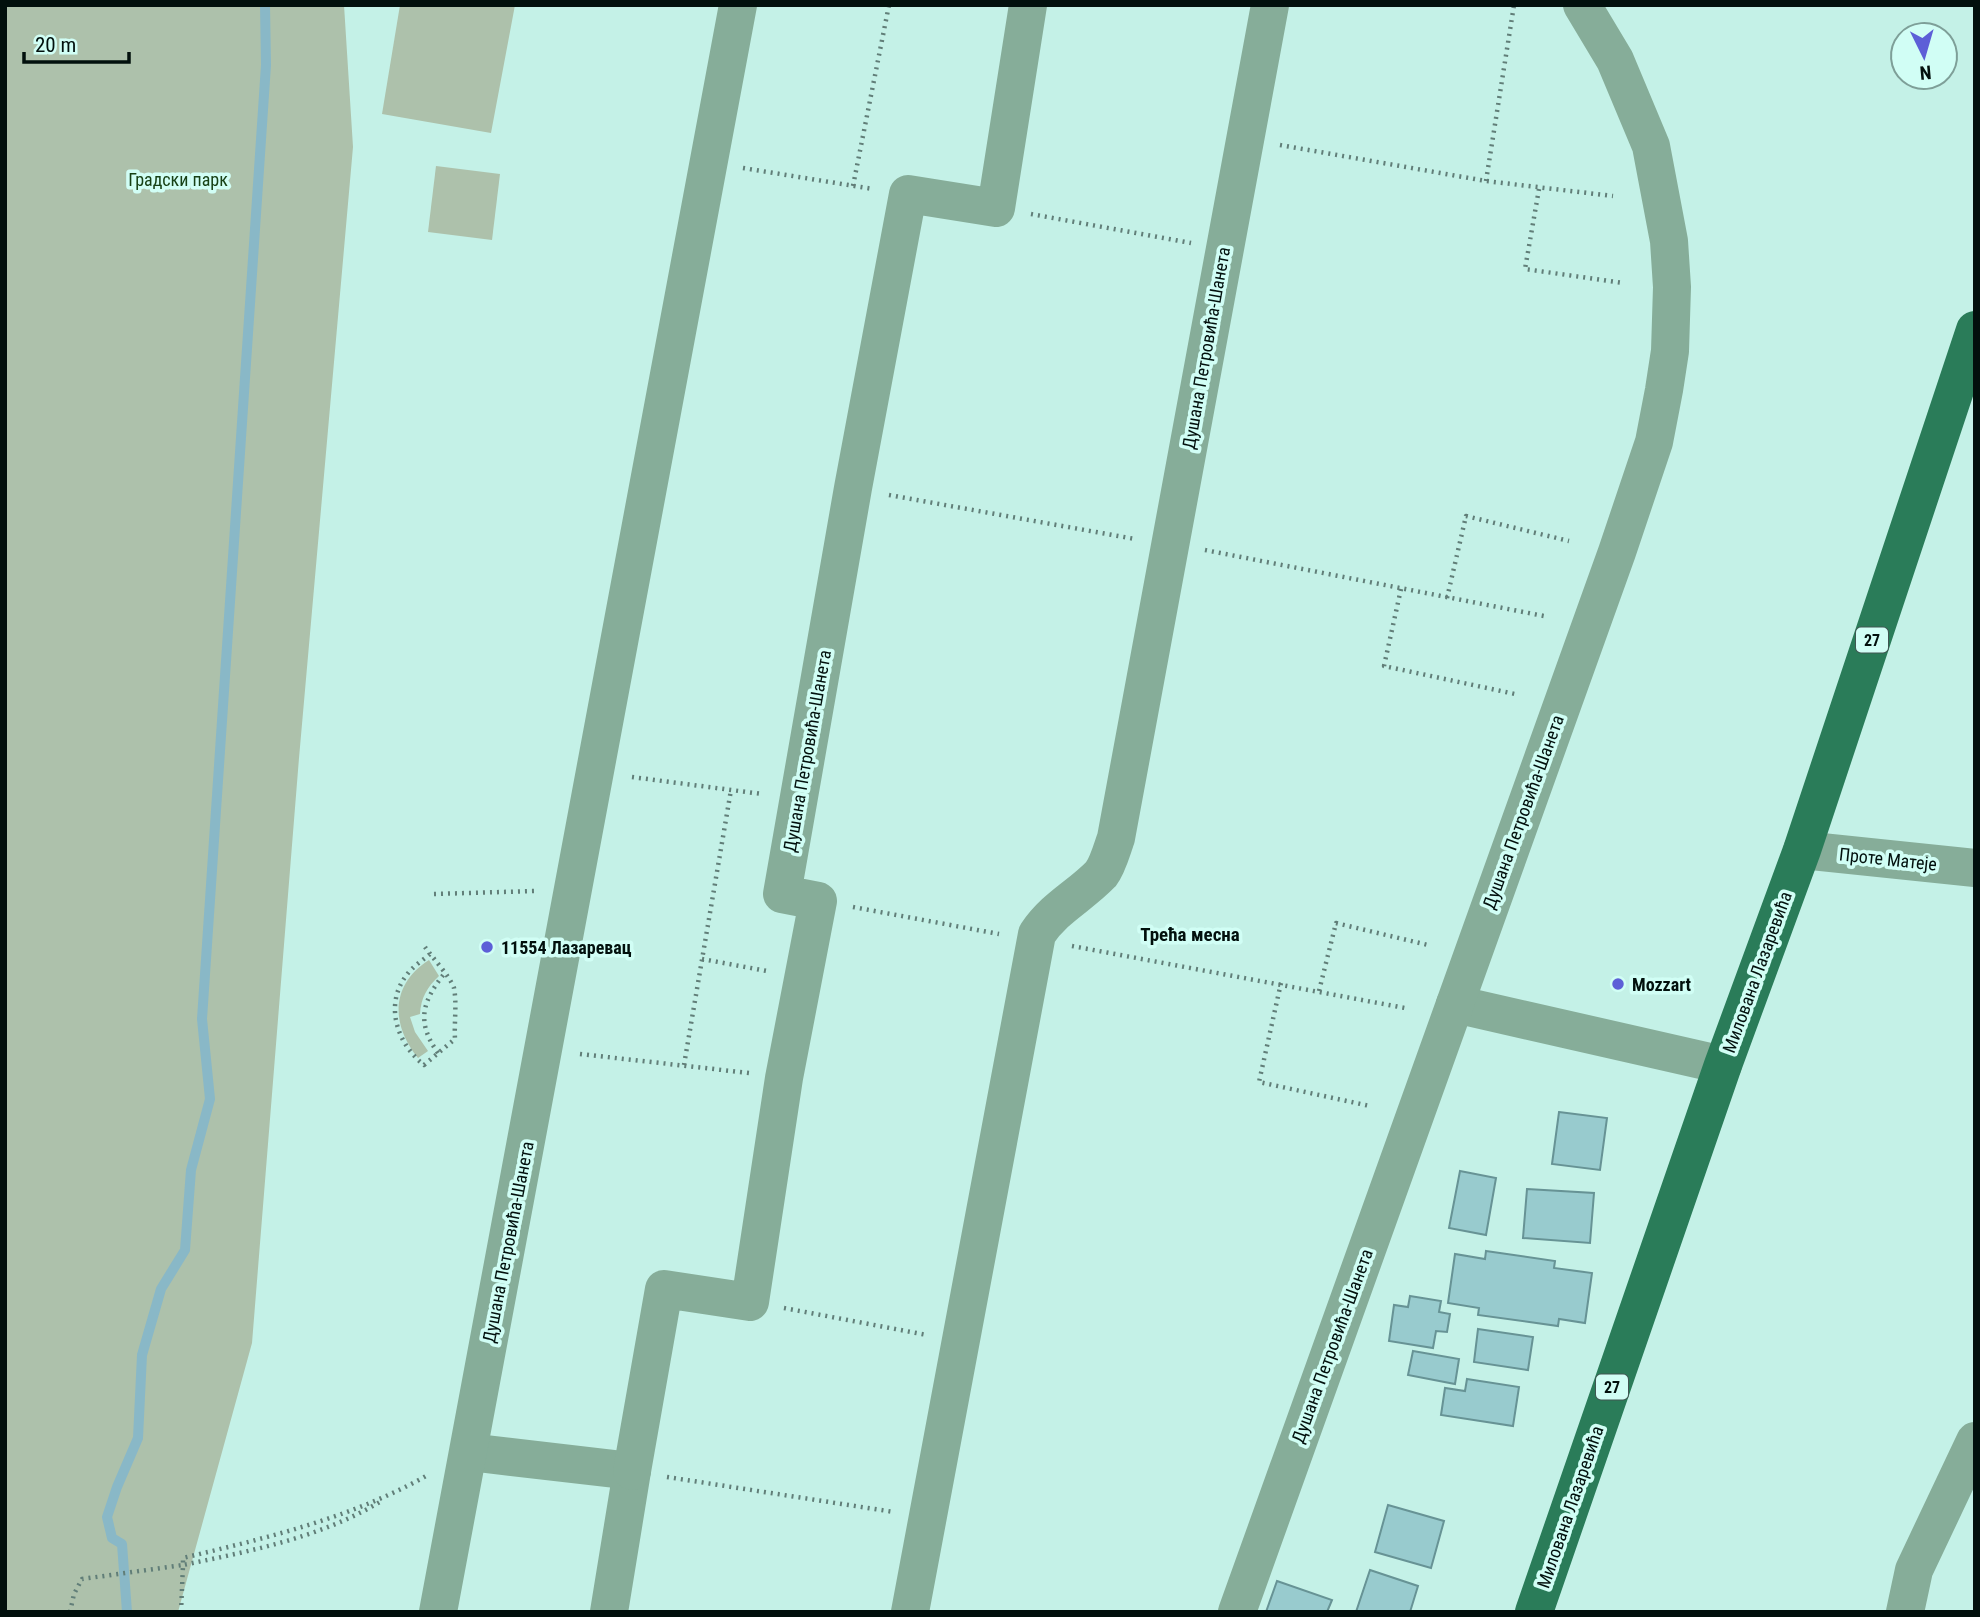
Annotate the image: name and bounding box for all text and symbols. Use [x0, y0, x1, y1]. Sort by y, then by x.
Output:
scale bar [24, 21, 130, 65]
north arrow [1889, 21, 1959, 91]
text: 20 m [35, 33, 76, 57]
text: N [1919, 60, 1932, 84]
park label: Градски парк [128, 169, 228, 190]
street label: Душана Петровића-Шанета [1178, 245, 1234, 451]
road number: 27 [1856, 628, 1888, 652]
street label: Душана Петровића-Шанета [779, 648, 835, 854]
street label: Душана Петровића-Шанета [1478, 712, 1568, 912]
street label: Проте Матеје [1838, 843, 1938, 875]
street label: Милована Лазаревића [1718, 888, 1796, 1056]
district label: Трећа месна [1140, 923, 1240, 946]
place label: 11554 Лазаревац [501, 937, 632, 958]
marker: 11554 Лазаревац [479, 939, 495, 955]
place label: Mozzart [1632, 974, 1692, 995]
marker: Mozzart [1610, 976, 1626, 992]
street label: Душана Петровића-Шанета [478, 1139, 538, 1345]
street label: Душана Петровића-Шанета [1287, 1246, 1377, 1446]
road number: 27 [1596, 1374, 1628, 1400]
street label: Милована Лазаревића [1532, 1423, 1608, 1591]

